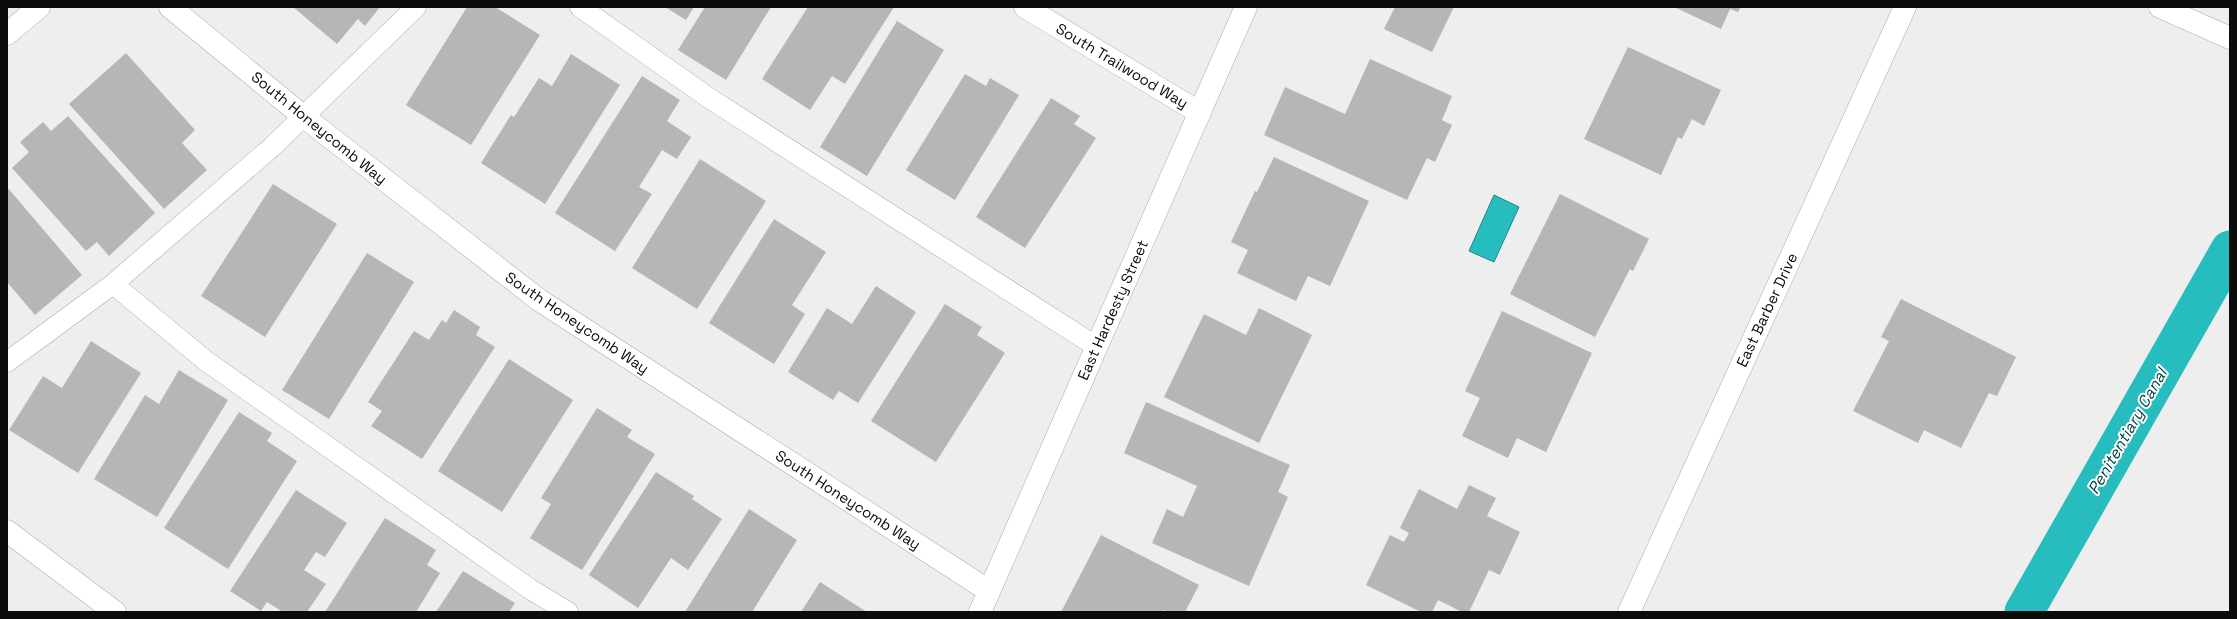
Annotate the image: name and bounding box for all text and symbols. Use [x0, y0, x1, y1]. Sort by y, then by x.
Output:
street label: South Trailwood Way [1053, 19, 1192, 113]
street label: South Honeycomb Way [248, 67, 391, 188]
street label: East Hardesty Street [1073, 237, 1152, 383]
street label: East Barber Drive [1732, 250, 1801, 370]
street label: South Honeycomb Way [502, 267, 653, 378]
water label: Penitentiary Canal [2083, 363, 2173, 498]
street label: South Honeycomb Way [772, 446, 924, 554]

